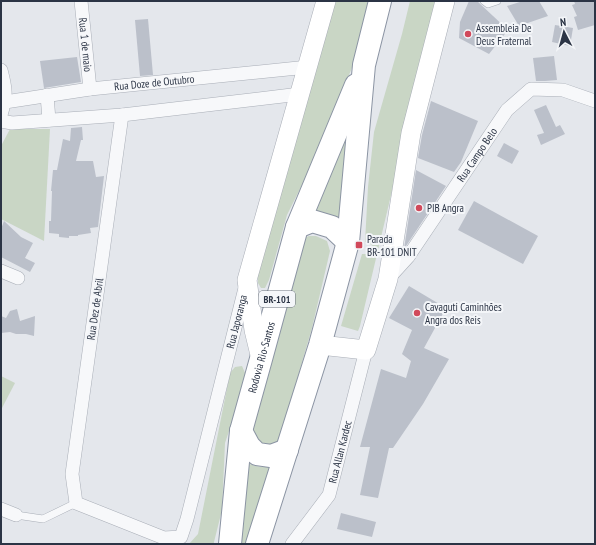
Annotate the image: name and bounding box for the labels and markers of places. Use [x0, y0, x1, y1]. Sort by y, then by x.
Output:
place label: Assembleia De Deus Fraternal [476, 21, 532, 48]
marker: Assembleia De Deus Fraternal [463, 29, 473, 39]
place label: PIB Angra [427, 201, 464, 215]
marker: PIB Angra [414, 203, 424, 213]
place label: Parada BR-101 DNIT [367, 232, 417, 259]
marker: Parada BR-101 DNIT [354, 240, 364, 250]
place label: Cavaguti Caminhões Angra dos Reis [425, 300, 502, 327]
marker: Cavaguti Caminhões Angra dos Reis [412, 308, 422, 318]

